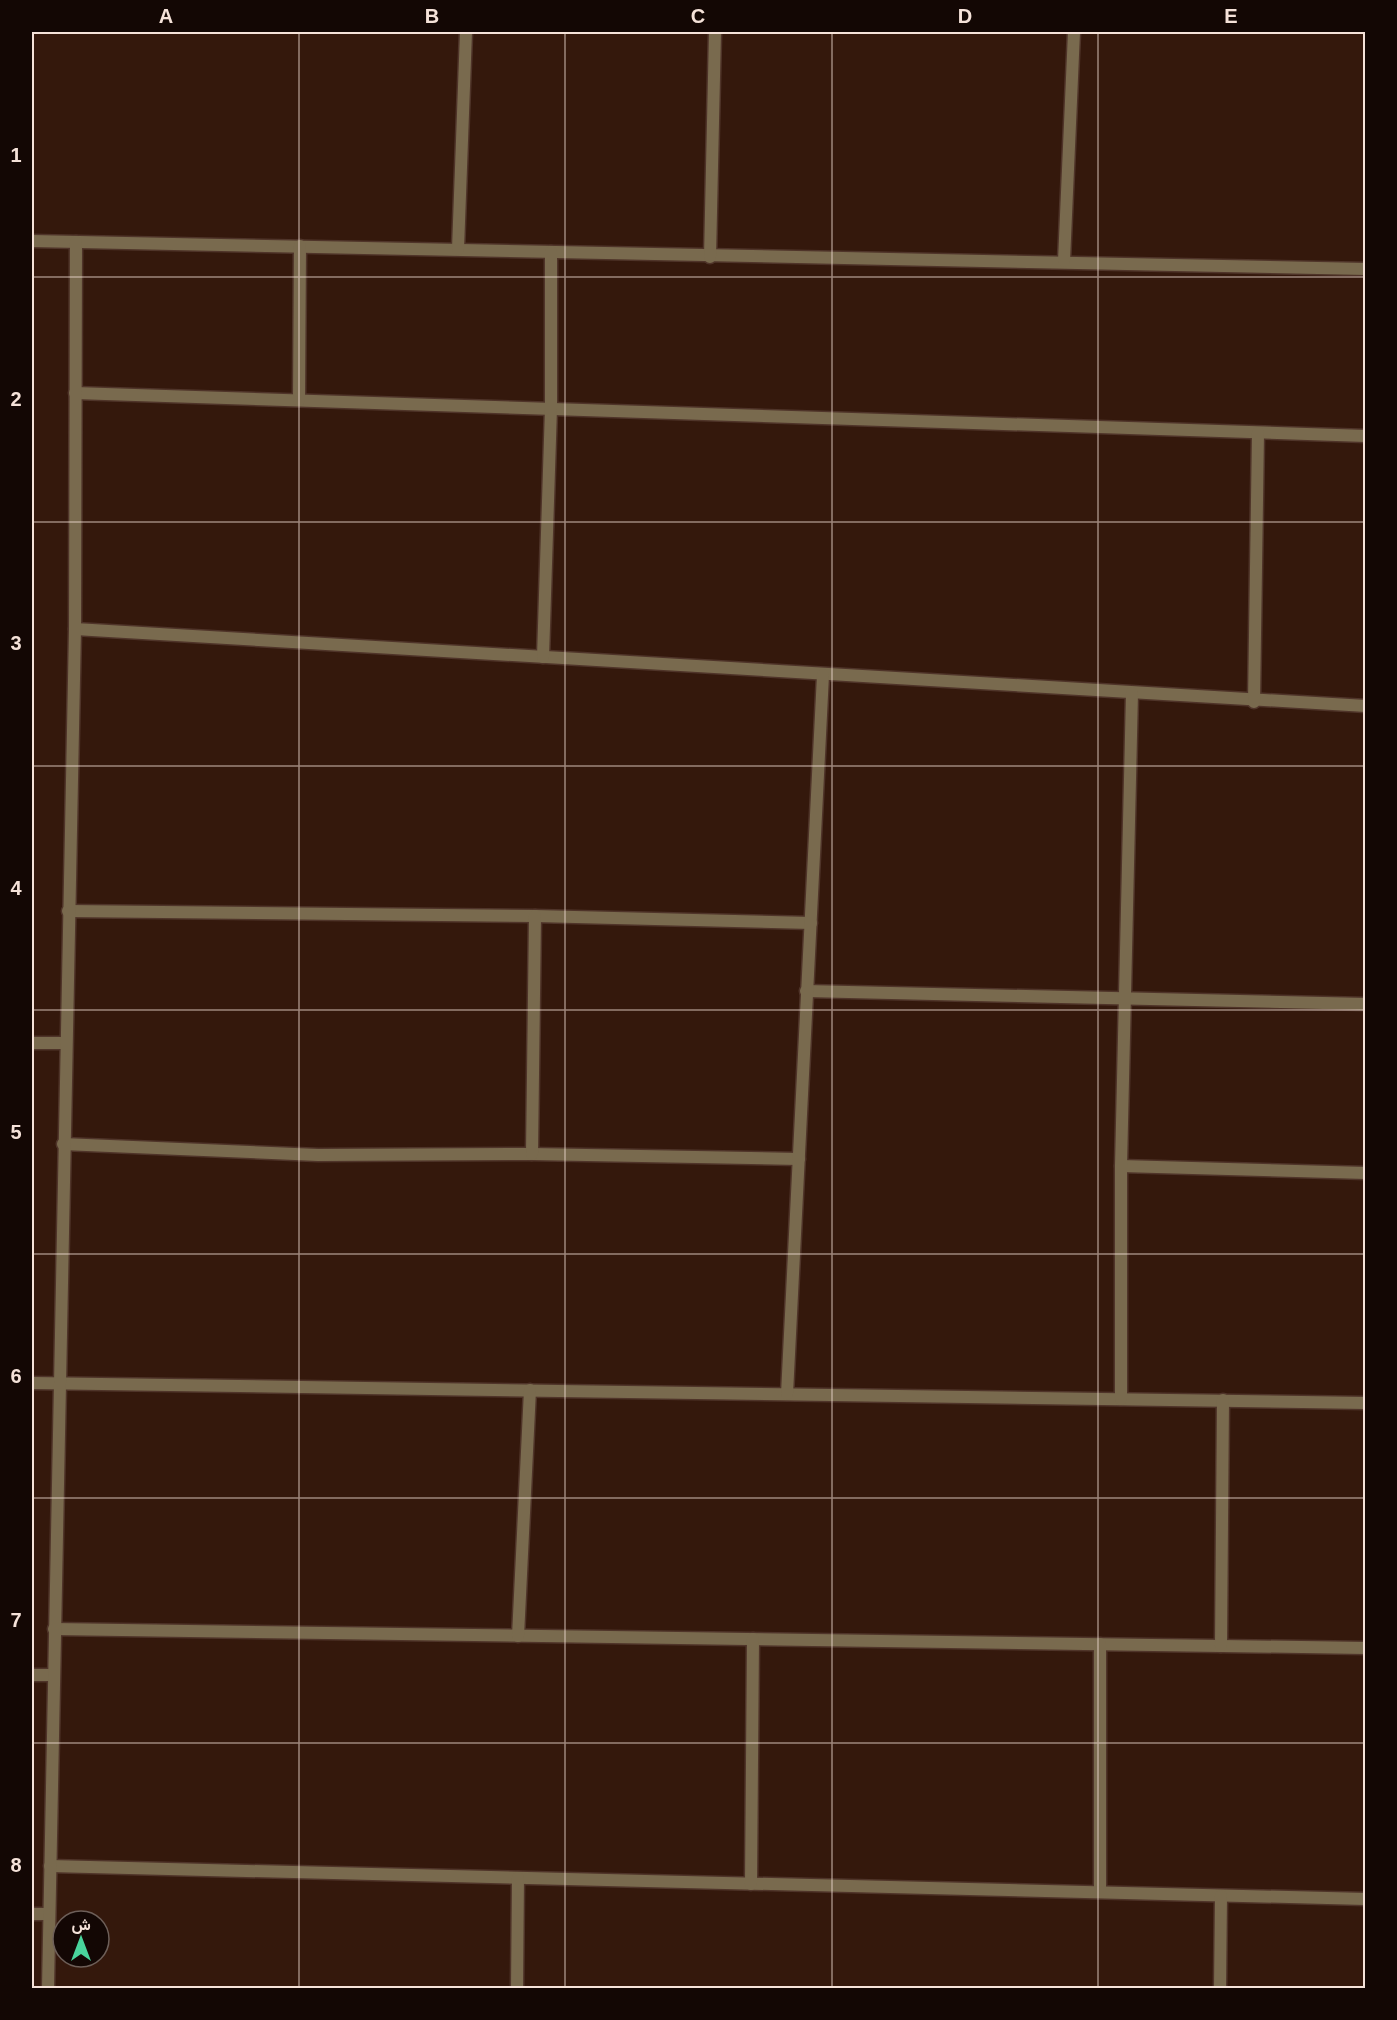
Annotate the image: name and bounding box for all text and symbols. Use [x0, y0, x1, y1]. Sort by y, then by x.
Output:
text: A [159, 5, 173, 27]
text: B [425, 5, 439, 27]
text: C [691, 5, 705, 27]
text: D [958, 5, 972, 27]
text: E [1224, 5, 1238, 27]
text: 1 [10, 144, 22, 166]
text: 2 [10, 388, 22, 410]
text: 3 [10, 632, 22, 654]
text: 4 [10, 877, 22, 899]
text: 5 [10, 1121, 22, 1143]
text: 6 [10, 1365, 22, 1387]
text: 7 [10, 1609, 22, 1631]
text: 8 [10, 1854, 22, 1876]
north arrow [51, 1909, 111, 1969]
text: ش [71, 1916, 91, 1934]

